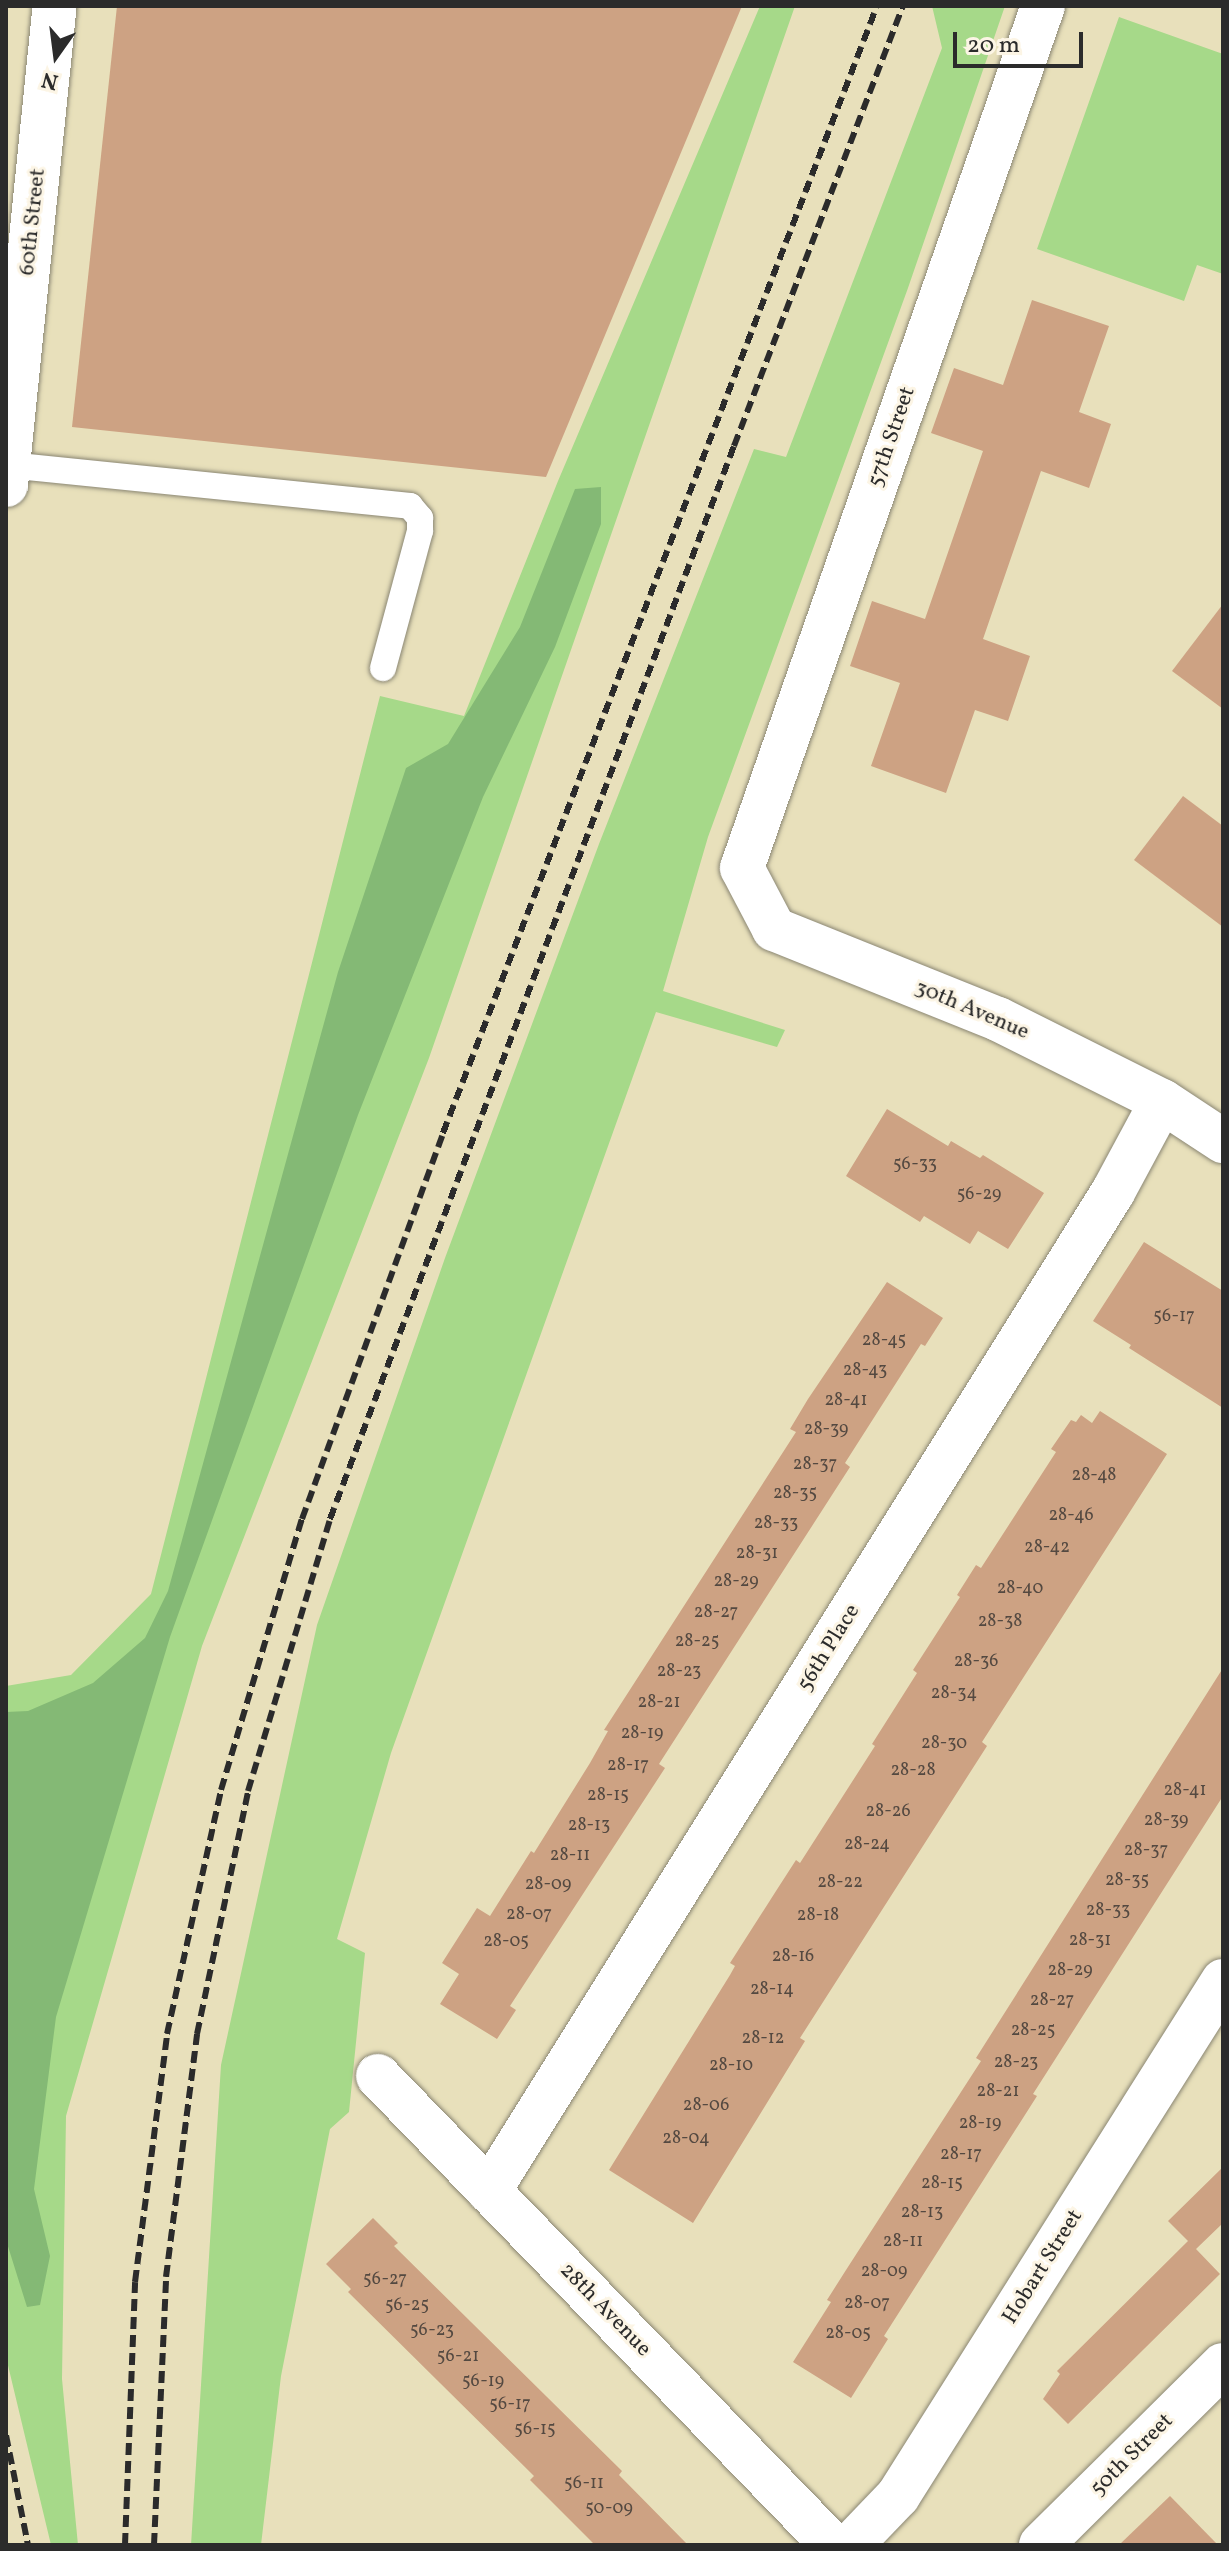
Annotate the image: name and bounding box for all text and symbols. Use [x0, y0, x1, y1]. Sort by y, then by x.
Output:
north arrow [16, 16, 96, 96]
scale bar [957, 16, 1087, 66]
text: 20 m [967, 29, 1020, 63]
text: N [39, 63, 62, 97]
street label: 60th Street [14, 167, 52, 277]
street label: 57th Street [863, 383, 921, 491]
street label: 30th Avenue [911, 974, 1033, 1046]
house number: 56-33 [893, 1154, 937, 1176]
house number: 56-29 [957, 1184, 1001, 1206]
house number: 56-17 [1153, 1306, 1195, 1328]
house number: 28-45 [862, 1330, 906, 1352]
house number: 28-43 [843, 1360, 887, 1382]
house number: 28-41 [824, 1390, 868, 1412]
house number: 28-39 [804, 1419, 848, 1441]
house number: 28-37 [793, 1454, 837, 1476]
house number: 28-48 [1072, 1465, 1116, 1487]
house number: 28-35 [773, 1483, 817, 1505]
house number: 28-46 [1048, 1505, 1094, 1527]
house number: 28-33 [754, 1513, 798, 1535]
house number: 28-42 [1024, 1537, 1070, 1559]
house number: 28-31 [736, 1543, 778, 1565]
house number: 28-29 [713, 1571, 759, 1593]
house number: 28-40 [997, 1578, 1043, 1600]
street label: 56th Place [792, 1600, 866, 1696]
house number: 28-27 [694, 1602, 738, 1624]
house number: 28-38 [978, 1611, 1022, 1633]
house number: 28-25 [675, 1631, 719, 1653]
house number: 28-36 [954, 1651, 998, 1673]
house number: 28-23 [657, 1661, 701, 1683]
house number: 28-34 [931, 1683, 977, 1705]
house number: 28-21 [637, 1692, 681, 1714]
house number: 28-19 [621, 1723, 663, 1745]
house number: 28-30 [921, 1733, 967, 1755]
house number: 28-17 [607, 1755, 649, 1777]
house number: 28-28 [890, 1760, 936, 1782]
house number: 28-41 [1163, 1780, 1207, 1802]
house number: 28-15 [587, 1785, 629, 1807]
house number: 28-26 [865, 1801, 911, 1823]
house number: 28-39 [1144, 1810, 1188, 1832]
house number: 28-13 [568, 1815, 610, 1837]
house number: 28-24 [844, 1834, 890, 1856]
house number: 28-37 [1124, 1840, 1168, 1862]
house number: 28-11 [550, 1845, 590, 1867]
house number: 28-35 [1105, 1870, 1149, 1892]
house number: 28-22 [817, 1872, 863, 1894]
house number: 28-09 [525, 1874, 571, 1896]
house number: 28-33 [1086, 1900, 1130, 1922]
house number: 28-07 [506, 1904, 552, 1926]
house number: 28-18 [797, 1905, 839, 1927]
house number: 28-31 [1069, 1930, 1111, 1952]
house number: 28-05 [483, 1931, 529, 1953]
house number: 28-16 [772, 1946, 814, 1968]
house number: 28-29 [1047, 1960, 1093, 1982]
house number: 28-14 [750, 1979, 794, 2001]
house number: 28-27 [1030, 1990, 1074, 2012]
house number: 28-25 [1011, 2020, 1055, 2042]
house number: 28-12 [741, 2028, 785, 2050]
house number: 28-23 [994, 2052, 1038, 2074]
house number: 28-10 [709, 2055, 753, 2077]
house number: 28-21 [976, 2081, 1020, 2103]
house number: 28-06 [683, 2095, 729, 2117]
house number: 28-19 [959, 2113, 1001, 2135]
house number: 28-04 [662, 2128, 710, 2150]
house number: 28-17 [940, 2144, 982, 2166]
house number: 28-15 [921, 2173, 963, 2195]
house number: 28-13 [901, 2202, 943, 2224]
street label: Hobart Street [997, 2205, 1089, 2329]
house number: 28-11 [883, 2231, 923, 2253]
street label: 28th Avenue [554, 2258, 656, 2362]
house number: 28-09 [861, 2261, 907, 2283]
house number: 56-27 [363, 2269, 407, 2291]
house number: 28-07 [844, 2293, 890, 2315]
house number: 56-25 [385, 2295, 429, 2317]
house number: 56-23 [410, 2320, 454, 2342]
house number: 28-05 [825, 2323, 871, 2345]
house number: 56-21 [437, 2346, 479, 2368]
house number: 56-19 [462, 2371, 504, 2393]
house number: 56-17 [489, 2394, 531, 2416]
street label: 50th Street [1085, 2408, 1179, 2502]
house number: 56-15 [514, 2419, 556, 2441]
house number: 56-11 [564, 2473, 604, 2495]
house number: 50-09 [585, 2498, 633, 2520]

